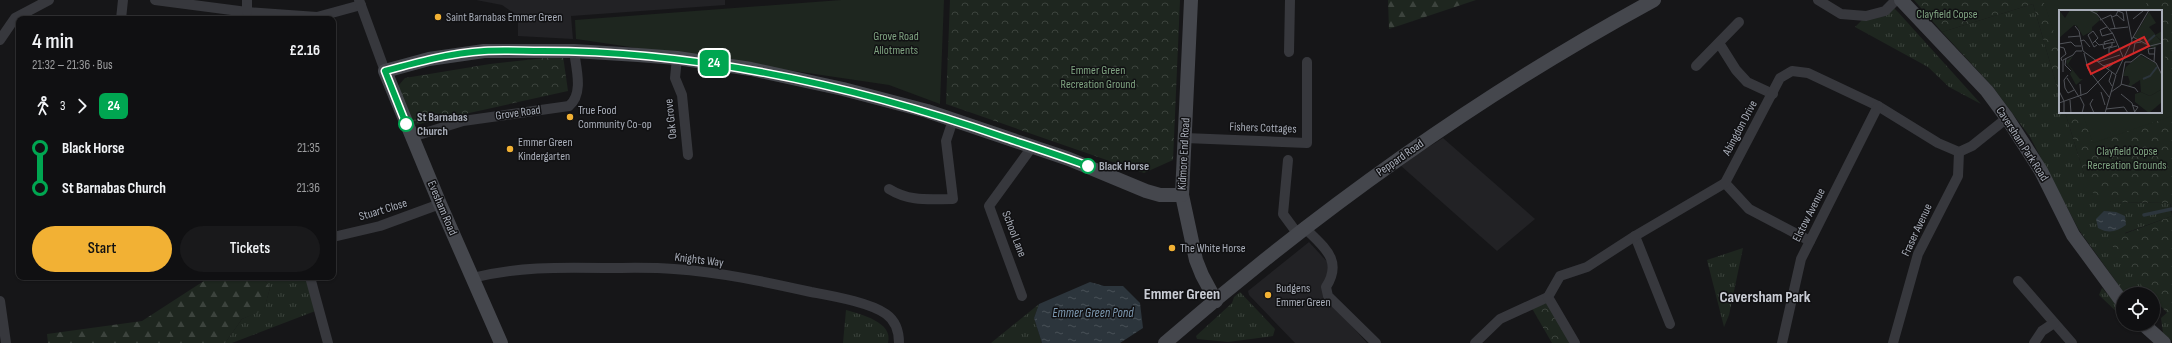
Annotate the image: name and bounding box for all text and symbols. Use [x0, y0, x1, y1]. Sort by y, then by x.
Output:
park label: Clayfield Copse [1916, 7, 1978, 22]
place label: Saint Barnabas Emmer Green [446, 10, 562, 25]
inset map [2059, 10, 2162, 113]
marker: Saint Barnabas Emmer Green [433, 12, 443, 22]
text: 4 min [32, 28, 74, 55]
park label: Grove Road Allotments [873, 29, 919, 58]
text: £2.16 [289, 41, 320, 60]
line badge: 24 [696, 50, 732, 76]
text: 24 [708, 54, 720, 71]
text: 21:32 – 21:36 · Bus [32, 57, 113, 73]
park label: Emmer Green Recreation Ground [1061, 63, 1135, 92]
icon: walk [32, 95, 54, 117]
icon: forward [71, 95, 93, 117]
text: 24 [107, 97, 120, 114]
text: 3 [60, 98, 65, 114]
street label: Oak Grove [661, 98, 681, 140]
street label: Abingdon Drive [1719, 98, 1761, 159]
street label: Grove Road [494, 102, 542, 124]
place label: True Food Community Co-op [578, 103, 652, 132]
street label: Caversham Park Road [1992, 104, 2052, 184]
place label: St Barnabas Church [417, 110, 468, 139]
marker: True Food Community Co-op [565, 112, 575, 122]
marker: St Barnabas Church [398, 116, 414, 132]
street label: Kidmore End Road [1175, 117, 1193, 191]
street label: Fishers Cottages [1229, 119, 1297, 137]
place label: Emmer Green Kindergarten [518, 135, 573, 164]
street label: Peppard Road [1373, 136, 1427, 180]
text: Black Horse [62, 139, 125, 158]
text: 21:35 [297, 140, 320, 156]
marker: Emmer Green Kindergarten [505, 144, 515, 154]
park label: Clayfield Copse Recreation Grounds [2087, 144, 2167, 173]
marker: Black Horse [1080, 158, 1096, 174]
place label: Black Horse [1099, 159, 1149, 174]
street label: Evesham Road [424, 178, 460, 238]
text: St Barnabas Church [62, 179, 166, 198]
text: 21:36 [296, 180, 320, 196]
street label: Elstow Avenue [1789, 186, 1829, 244]
street label: Stuart Close [357, 196, 409, 224]
street label: Fraser Avenue [1898, 201, 1936, 259]
street label: School Lane [998, 209, 1030, 259]
button: Start [32, 226, 172, 272]
button: Tickets [180, 226, 320, 272]
place label: The White Horse [1180, 241, 1246, 256]
marker: The White Horse [1167, 243, 1177, 253]
street label: Knights Way [674, 250, 725, 270]
place label: Budgens Emmer Green [1276, 281, 1331, 310]
district label: Emmer Green [1144, 285, 1220, 304]
map controls [2116, 287, 2160, 331]
button: locate [2116, 287, 2160, 331]
district label: Caversham Park [1720, 288, 1811, 307]
marker: Budgens Emmer Green [1263, 290, 1273, 300]
water label: Emmer Green Pond [1052, 305, 1134, 321]

